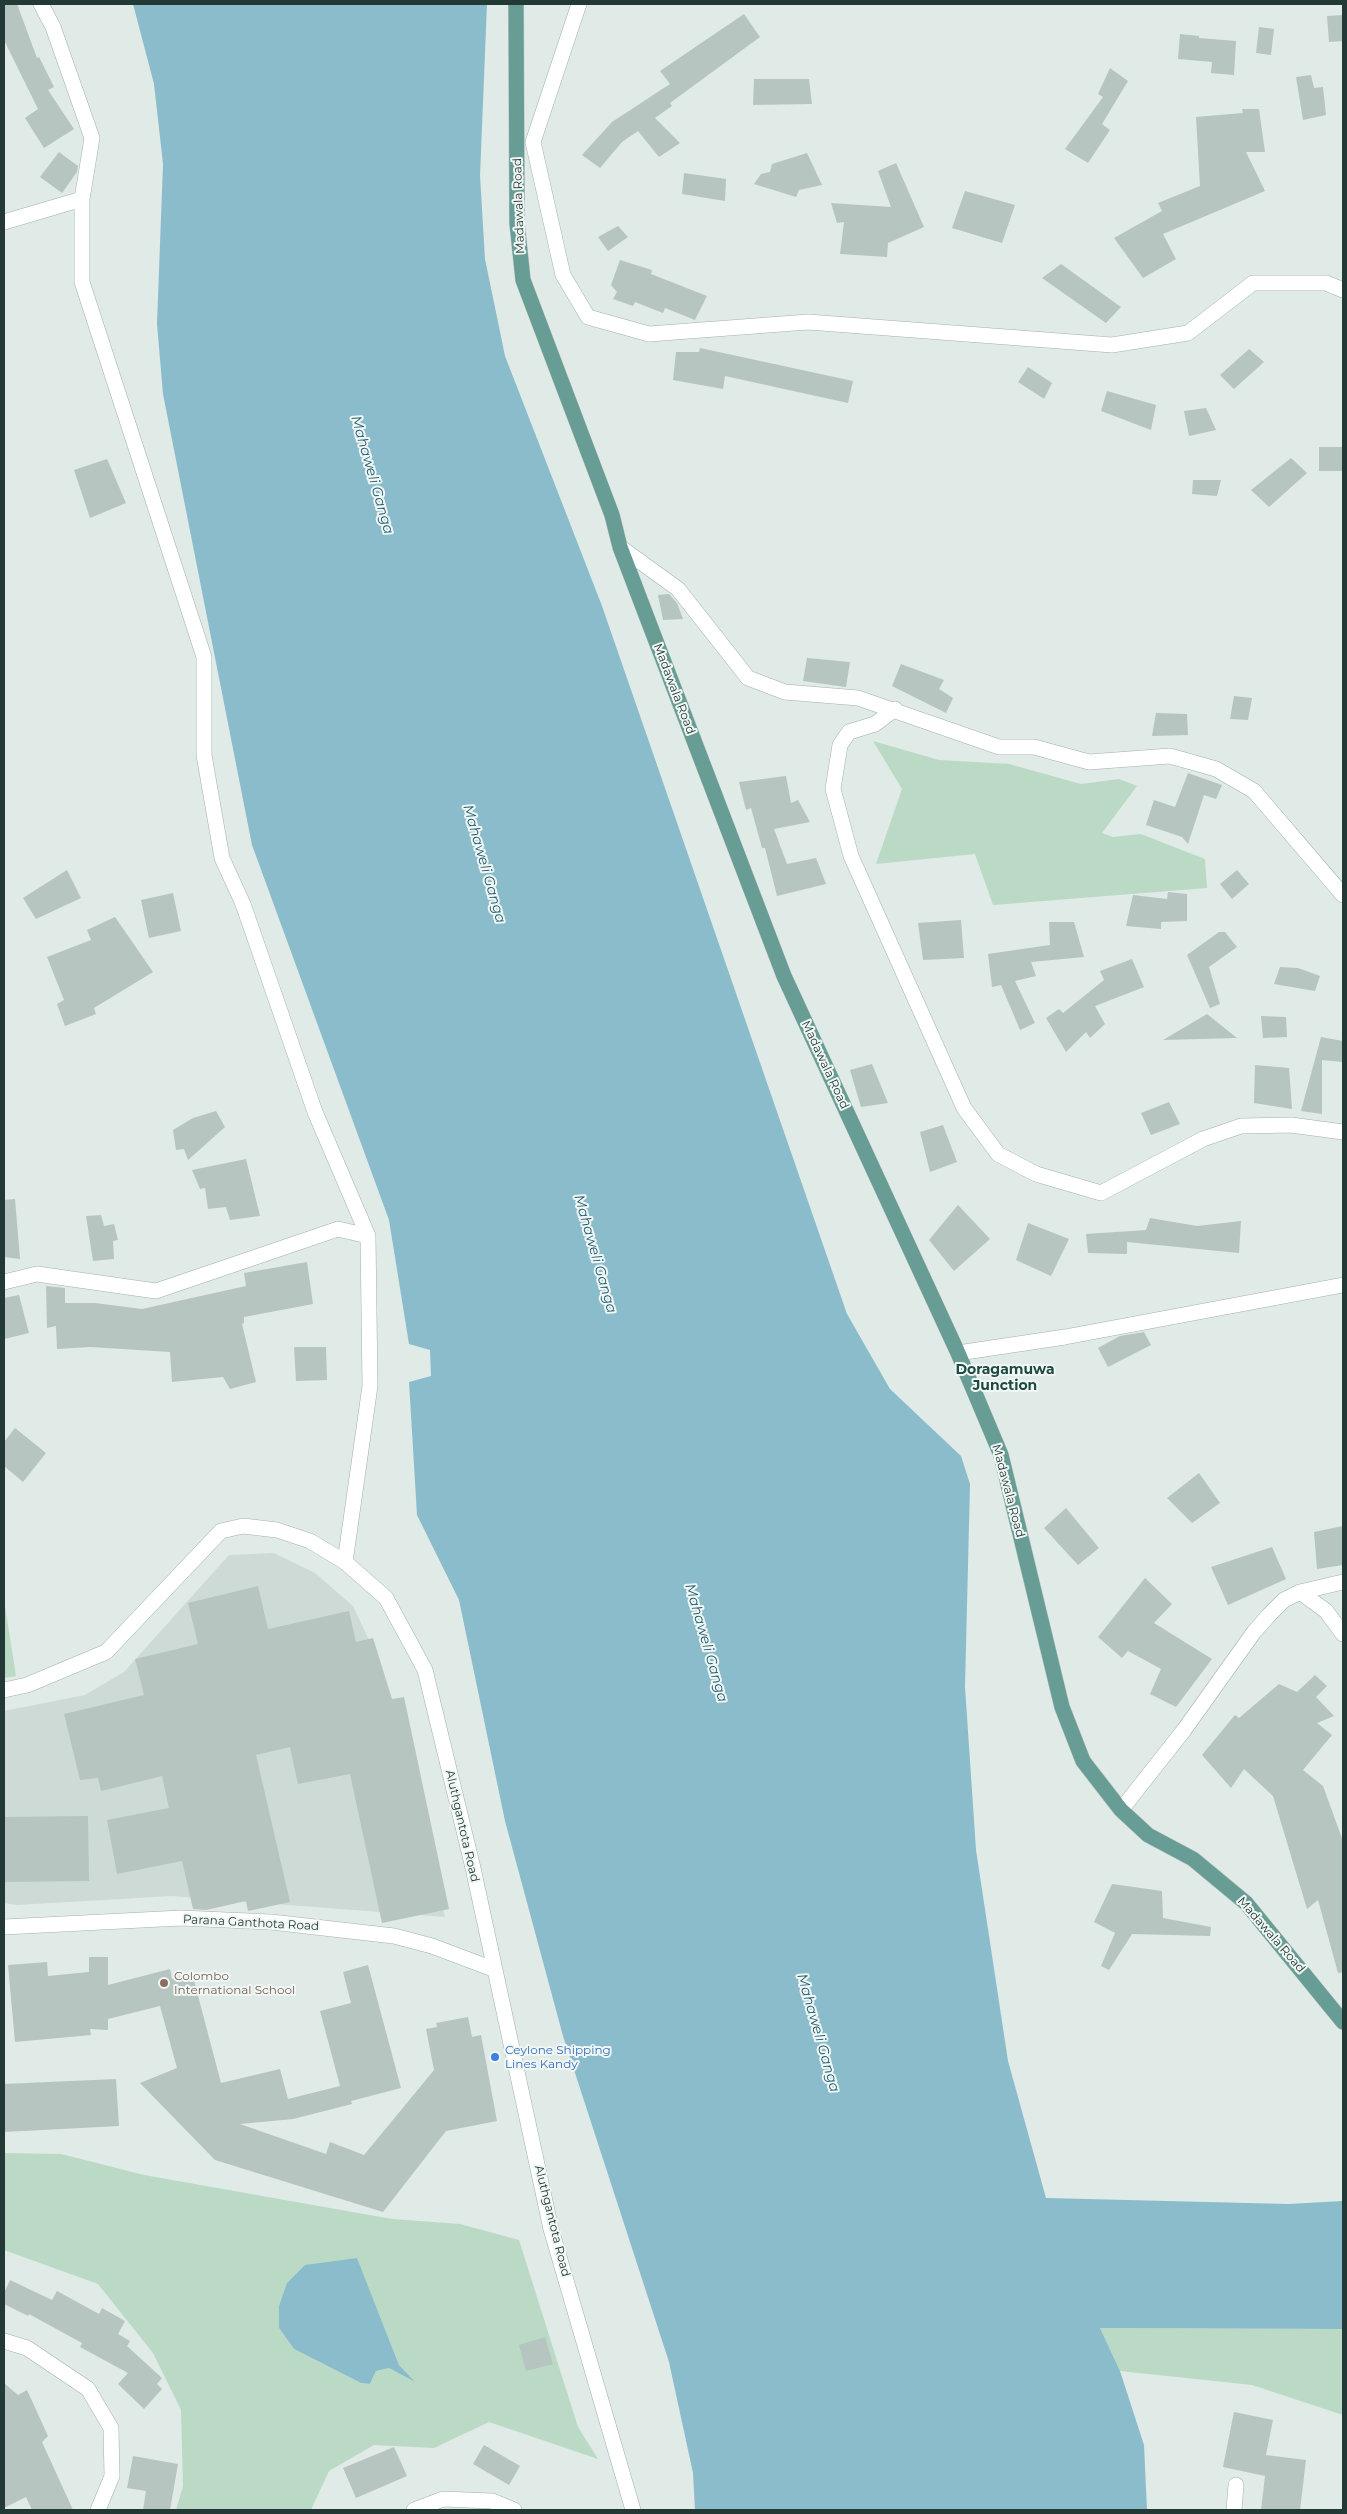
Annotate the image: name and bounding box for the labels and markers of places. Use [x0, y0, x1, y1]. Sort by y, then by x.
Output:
place label: Colombo International School [174, 1969, 295, 1997]
marker: Colombo International School [158, 1977, 170, 1989]
place label: Ceylone Shipping Lines Kandy [505, 2043, 611, 2071]
marker: Ceylone Shipping Lines Kandy [489, 2051, 501, 2063]

